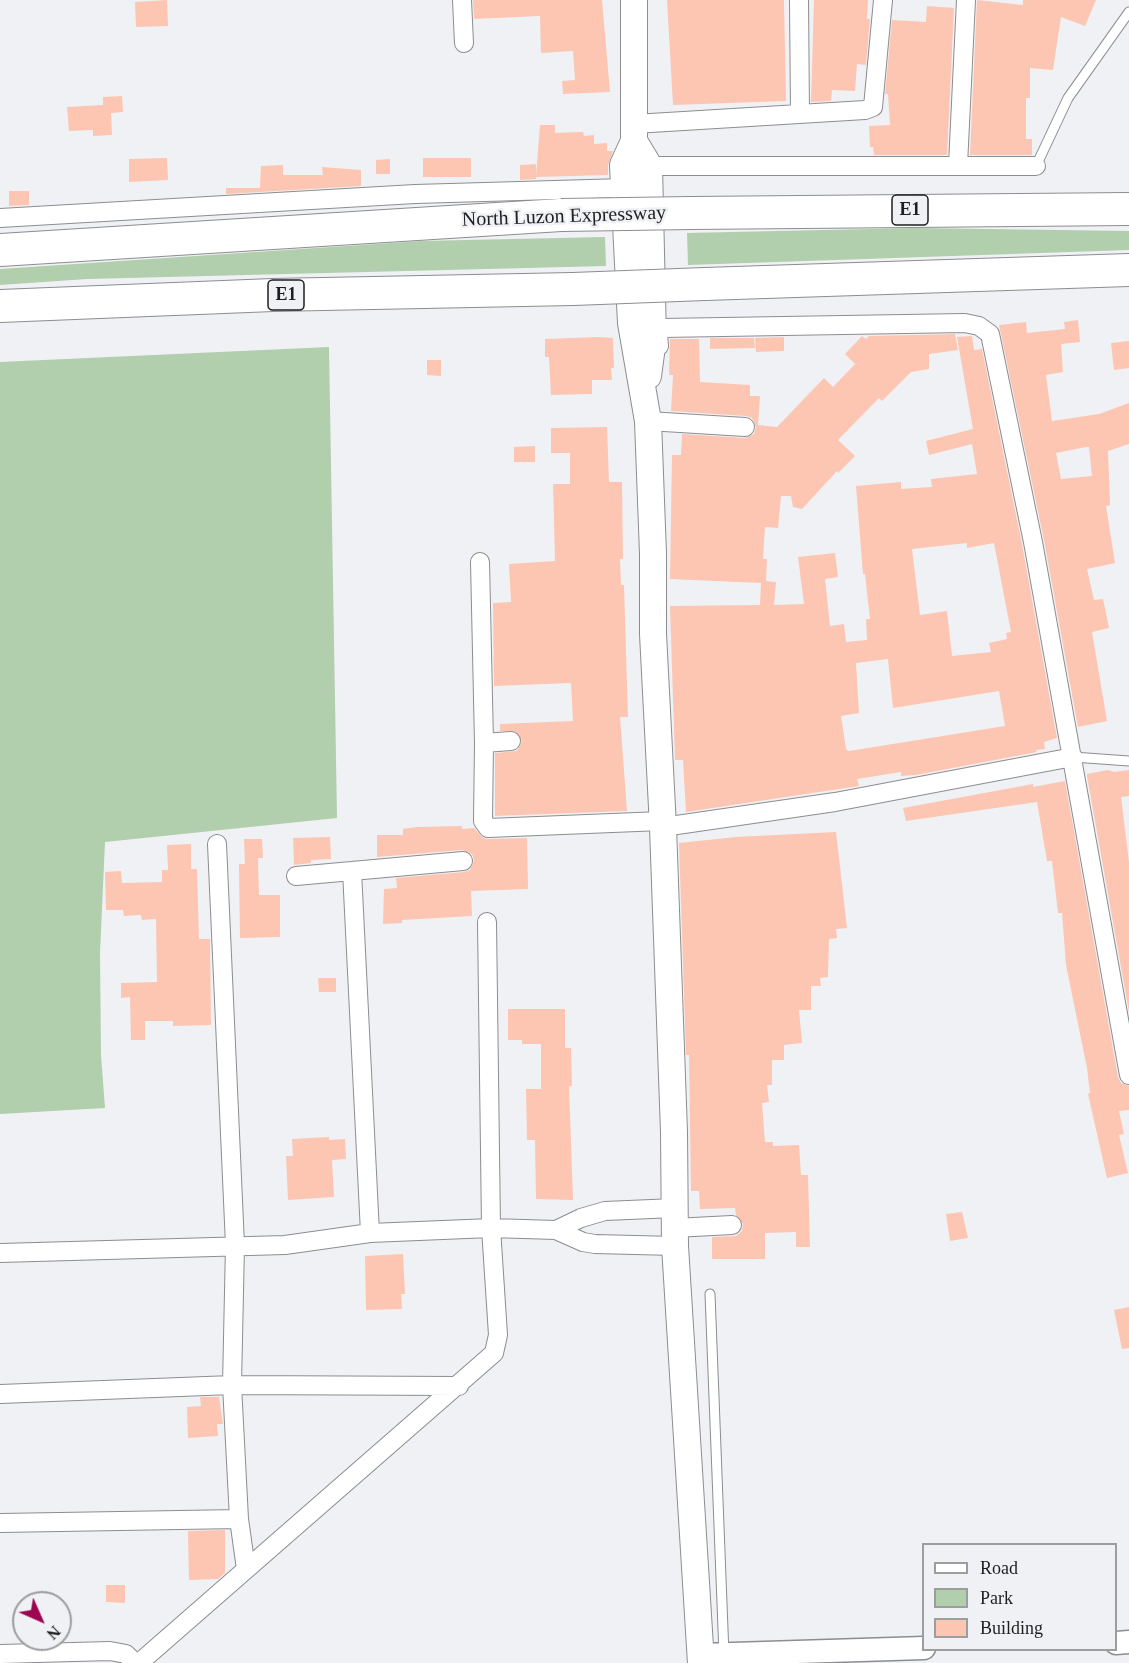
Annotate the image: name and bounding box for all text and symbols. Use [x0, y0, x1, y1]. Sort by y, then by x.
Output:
road number: E1 [892, 195, 928, 225]
street label: North Luzon Expressway [461, 201, 667, 233]
road number: E1 [268, 280, 304, 310]
legend [922, 1543, 1117, 1651]
text: Road [980, 1558, 1018, 1578]
text: Park [980, 1588, 1013, 1608]
north arrow [12, 1591, 72, 1651]
text: Building [980, 1618, 1043, 1638]
text: N [44, 1623, 64, 1643]

